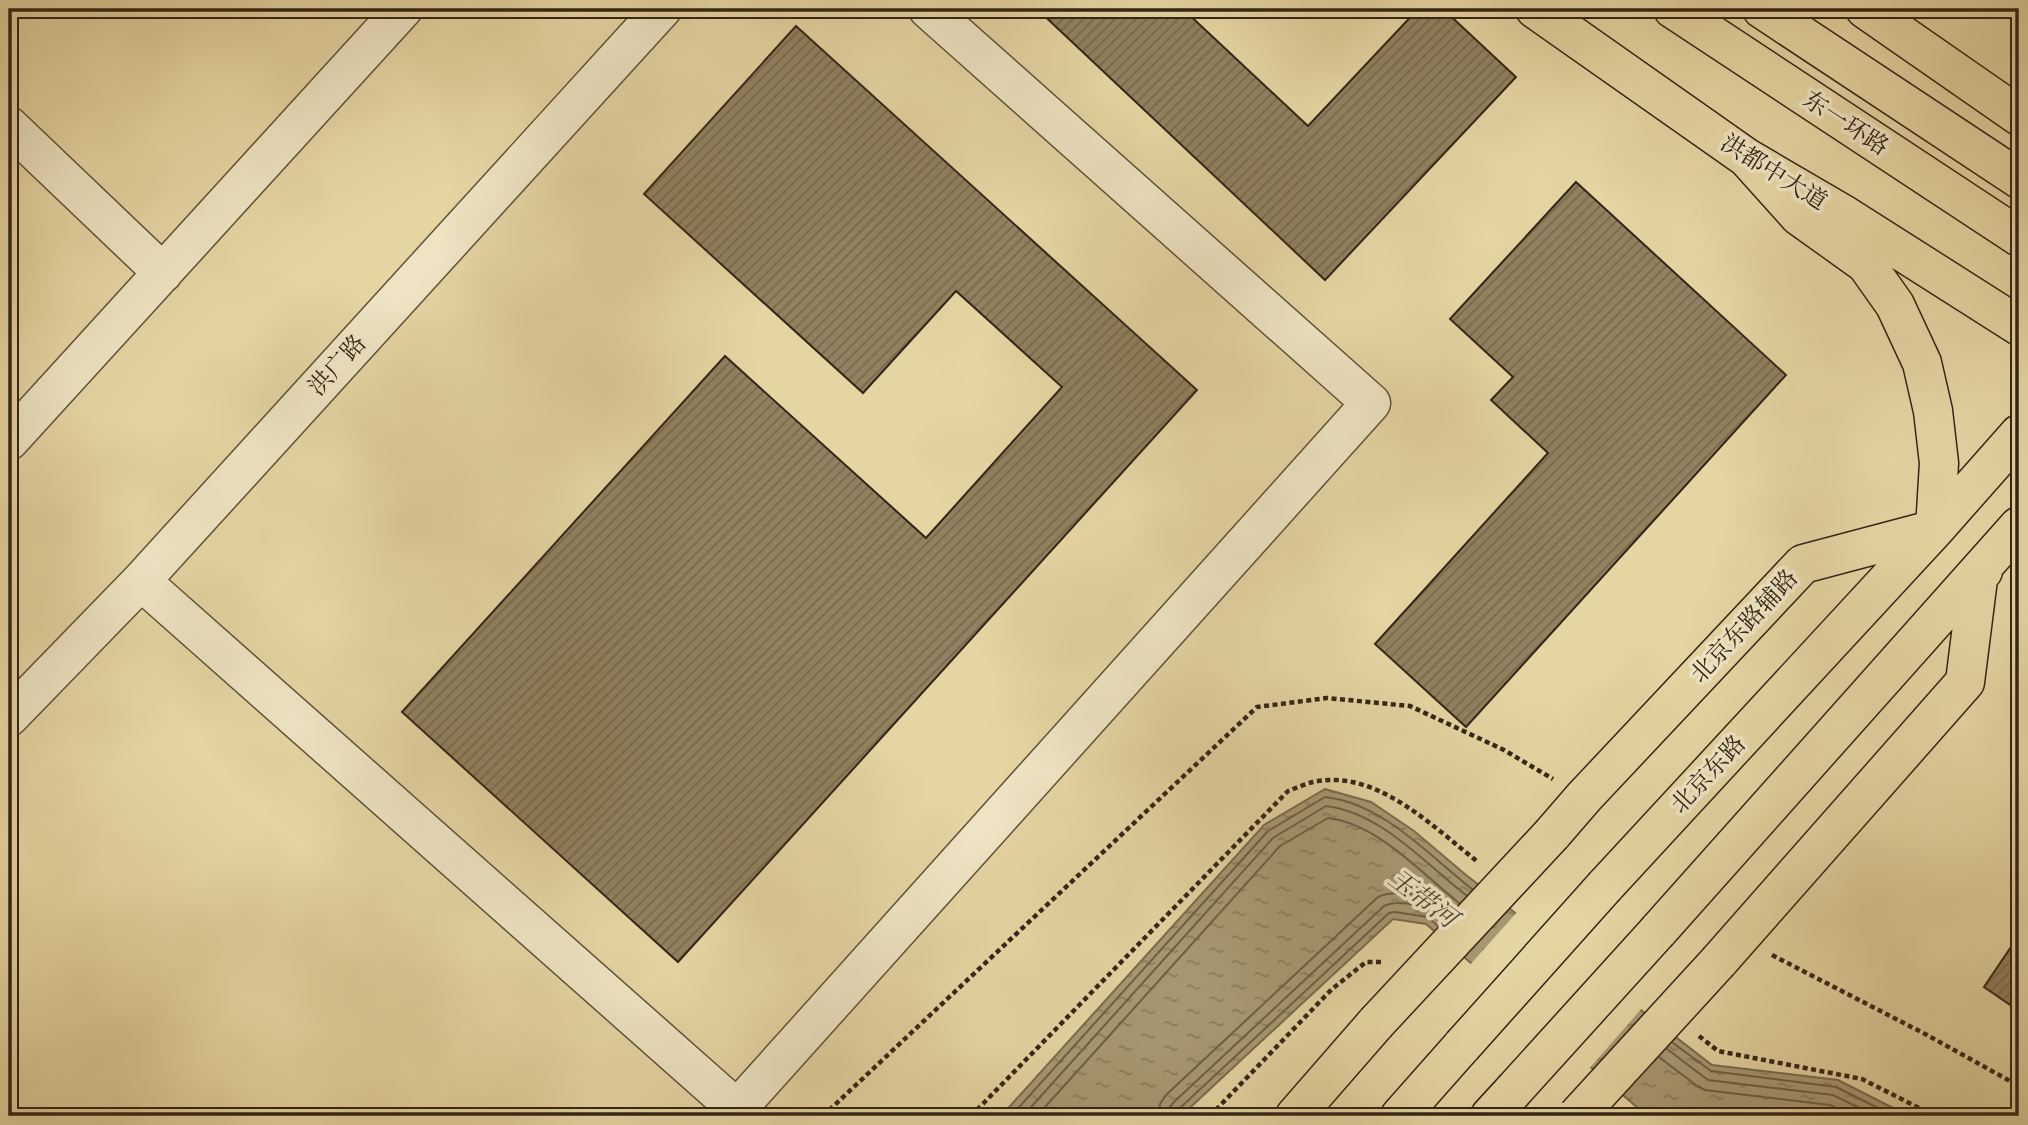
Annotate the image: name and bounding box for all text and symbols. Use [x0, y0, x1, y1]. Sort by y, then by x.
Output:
street label: 东一环路 [1797, 85, 1894, 163]
street label: 洪都中大道 [1715, 128, 1832, 217]
street label: 洪广路 [303, 329, 373, 402]
street label: 北京东路辅路 [1685, 564, 1805, 690]
street label: 北京东路 [1665, 729, 1752, 820]
water label: 玉带河 [1381, 863, 1466, 938]

